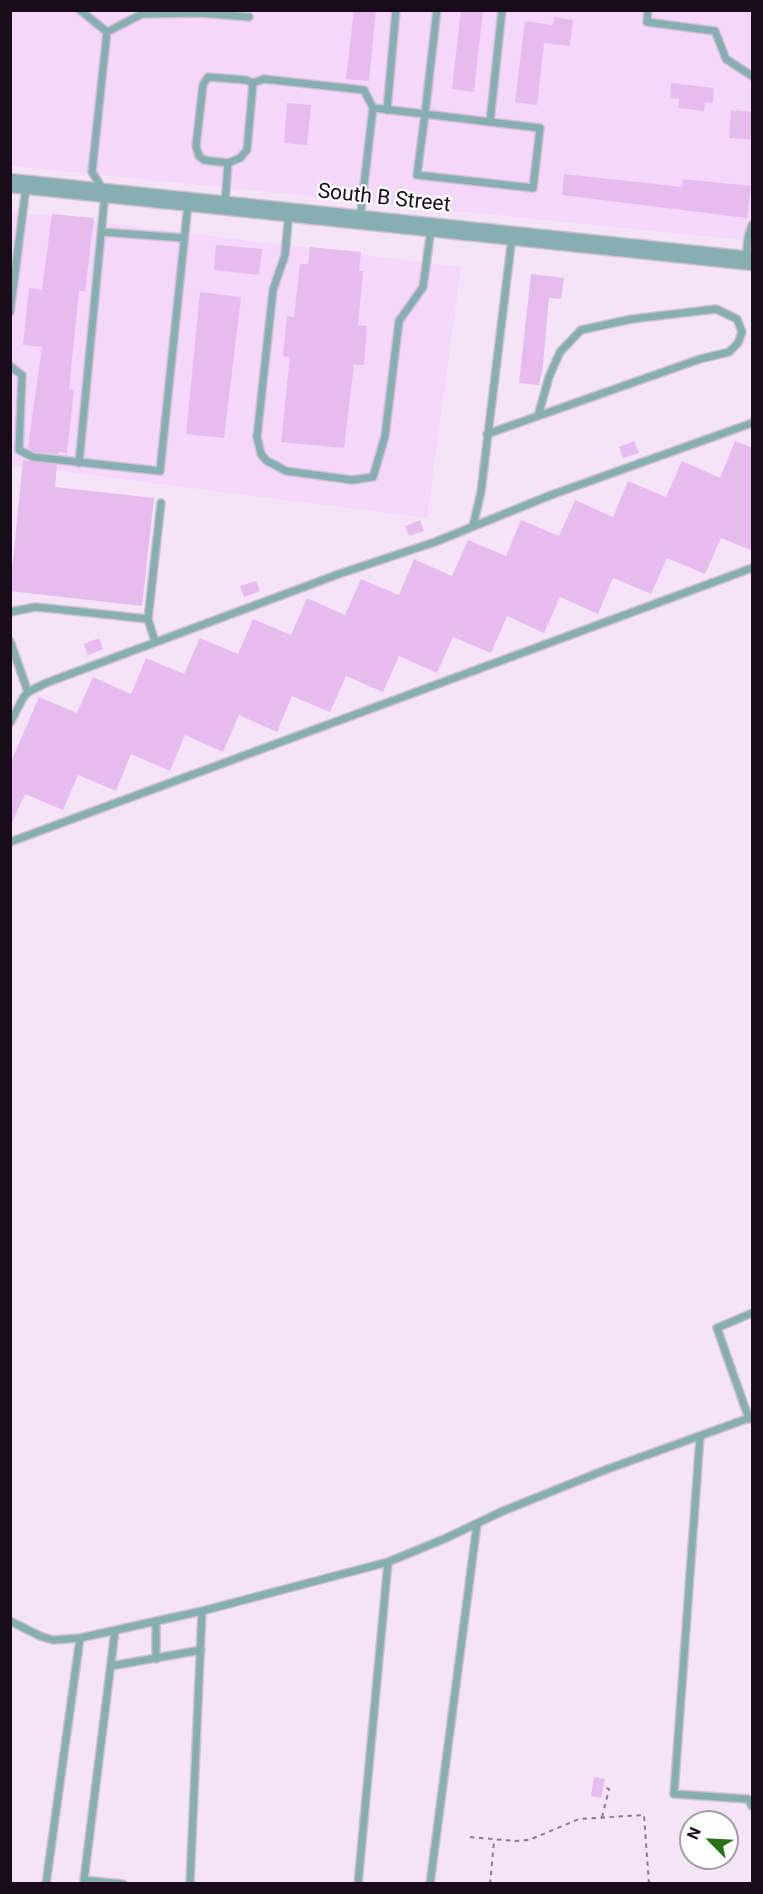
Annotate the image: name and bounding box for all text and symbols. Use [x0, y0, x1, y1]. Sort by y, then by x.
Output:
street label: South B Street [316, 179, 452, 219]
north arrow [679, 1810, 739, 1870]
text: N [683, 1824, 705, 1842]

